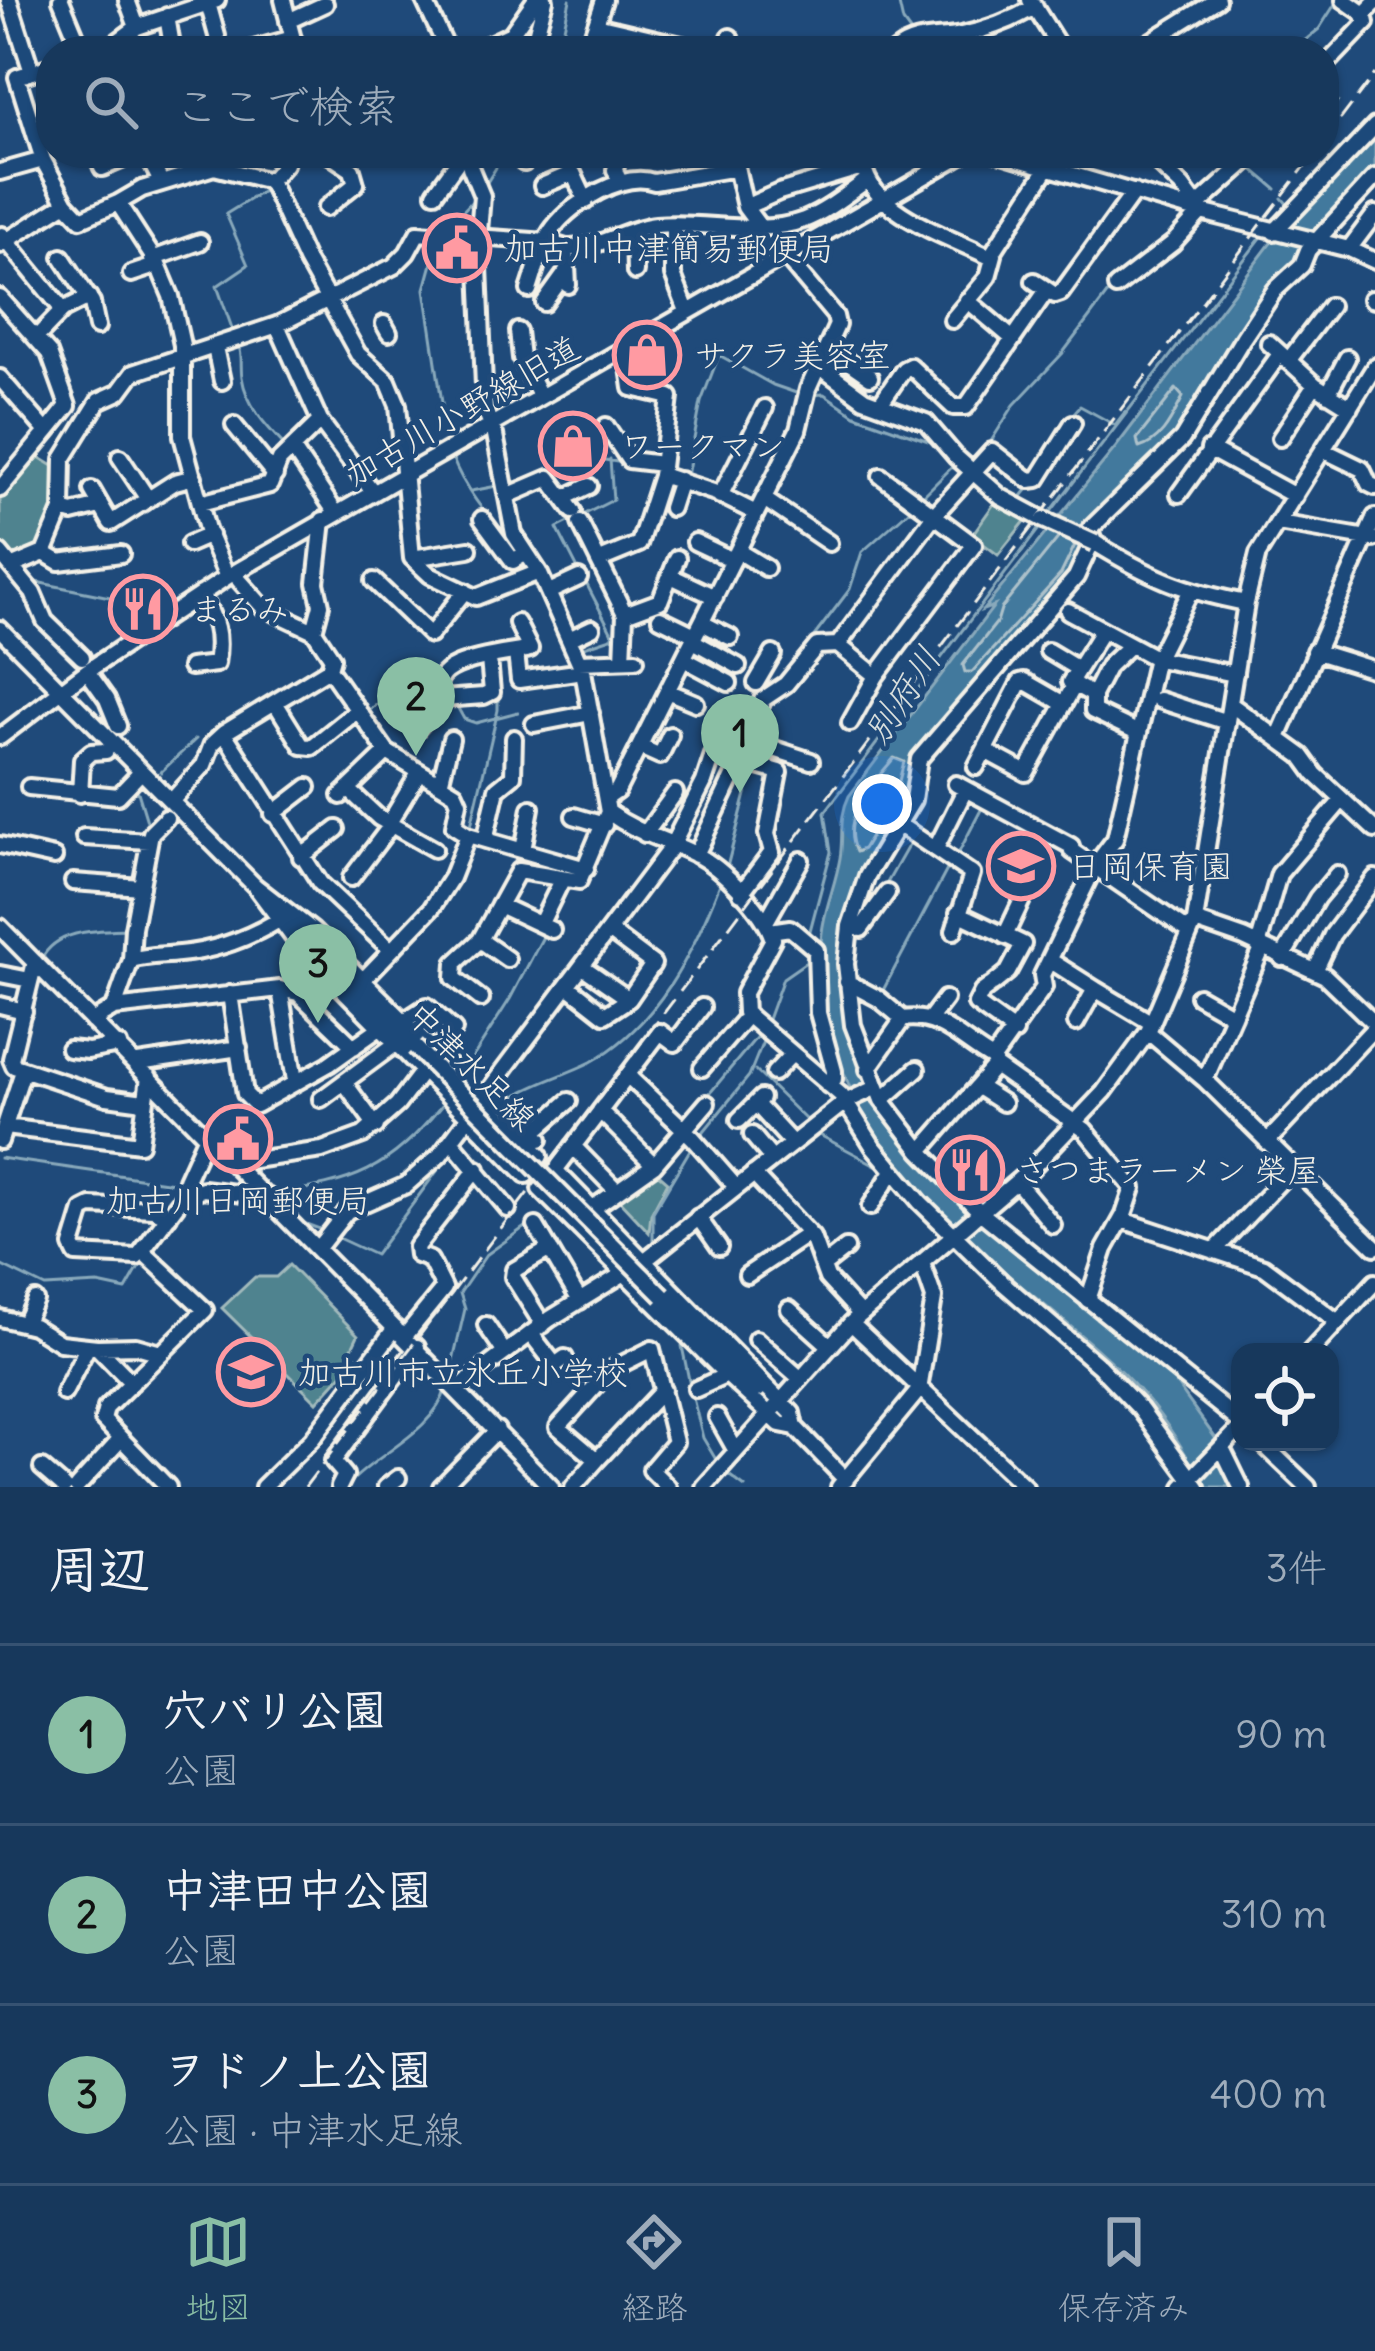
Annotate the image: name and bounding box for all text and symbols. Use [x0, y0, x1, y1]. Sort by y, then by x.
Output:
search box [36, 36, 1339, 168]
icon: search [78, 69, 144, 135]
text: ここで検索 [174, 78, 399, 134]
public building icon: 加古川中津簡易郵便局 [422, 213, 492, 283]
place label: 加古川中津簡易郵便局 [504, 227, 834, 269]
shop icon: サクラ美容室 [612, 320, 682, 390]
street label: 加古川小野線旧道 [337, 326, 587, 494]
place label: サクラ美容室 [694, 334, 891, 376]
shop icon: ワークマン [538, 411, 608, 481]
place label: ワークマン [620, 425, 785, 467]
restaurant icon: まるみ [108, 574, 178, 644]
place label: まるみ [190, 588, 289, 630]
water label: 別府川 [854, 638, 951, 753]
pin: 2 [377, 657, 455, 756]
pin: 1 [701, 694, 779, 793]
your location [852, 774, 912, 834]
school or university icon: 日岡保育園 [986, 831, 1056, 901]
place label: 日岡保育園 [1068, 845, 1233, 887]
pin: 3 [279, 924, 357, 1023]
street label: 中津水足線 [399, 993, 545, 1139]
public building icon: 加古川日岡郵便局 [203, 1104, 273, 1174]
restaurant icon: さつまラーメン 榮屋 [935, 1135, 1005, 1205]
place label: さつまラーメン 榮屋 [1016, 1149, 1321, 1191]
place label: 加古川日岡郵便局 [106, 1179, 370, 1221]
school or university icon: 加古川市立氷丘小学校 [216, 1337, 286, 1407]
map controls [1231, 1343, 1339, 1451]
button: locate [1231, 1343, 1339, 1451]
place label: 加古川市立氷丘小学校 [298, 1351, 628, 1393]
text: 周辺 [48, 1537, 150, 1601]
text: 3件 [1266, 1544, 1327, 1593]
text: 穴バリ公園 [162, 1682, 387, 1738]
text: 1 [79, 1710, 95, 1759]
text: 90 m [1235, 1710, 1327, 1759]
text: 公園 [162, 1746, 240, 1795]
text: 中津田中公園 [162, 1862, 432, 1918]
text: 2 [76, 1890, 98, 1939]
text: 310 m [1221, 1890, 1327, 1939]
text: 公園 [162, 1926, 240, 1975]
text: ヲドノ上公園 [162, 2042, 432, 2098]
text: 3 [76, 2070, 98, 2119]
text: 400 m [1210, 2070, 1327, 2119]
text: 公園 · 中津水足線 [162, 2106, 462, 2155]
tab: 地図 [185, 2209, 251, 2329]
tab: 経路 [621, 2209, 687, 2329]
tab: 保存済み [1058, 2209, 1190, 2329]

